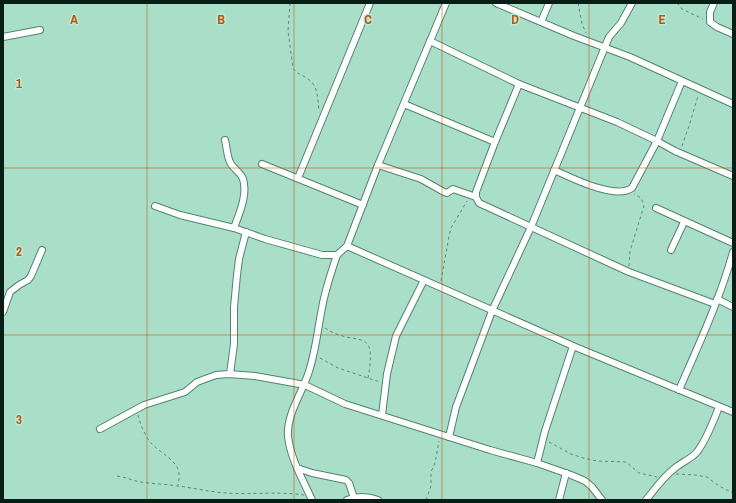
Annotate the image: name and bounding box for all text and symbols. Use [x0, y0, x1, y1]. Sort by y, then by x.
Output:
text: A [70, 11, 78, 28]
text: B [217, 11, 225, 28]
text: C [364, 11, 372, 28]
text: D [511, 11, 519, 28]
text: E [658, 11, 666, 28]
text: 1 [16, 75, 22, 92]
text: 2 [16, 243, 22, 260]
text: 3 [16, 411, 22, 428]

